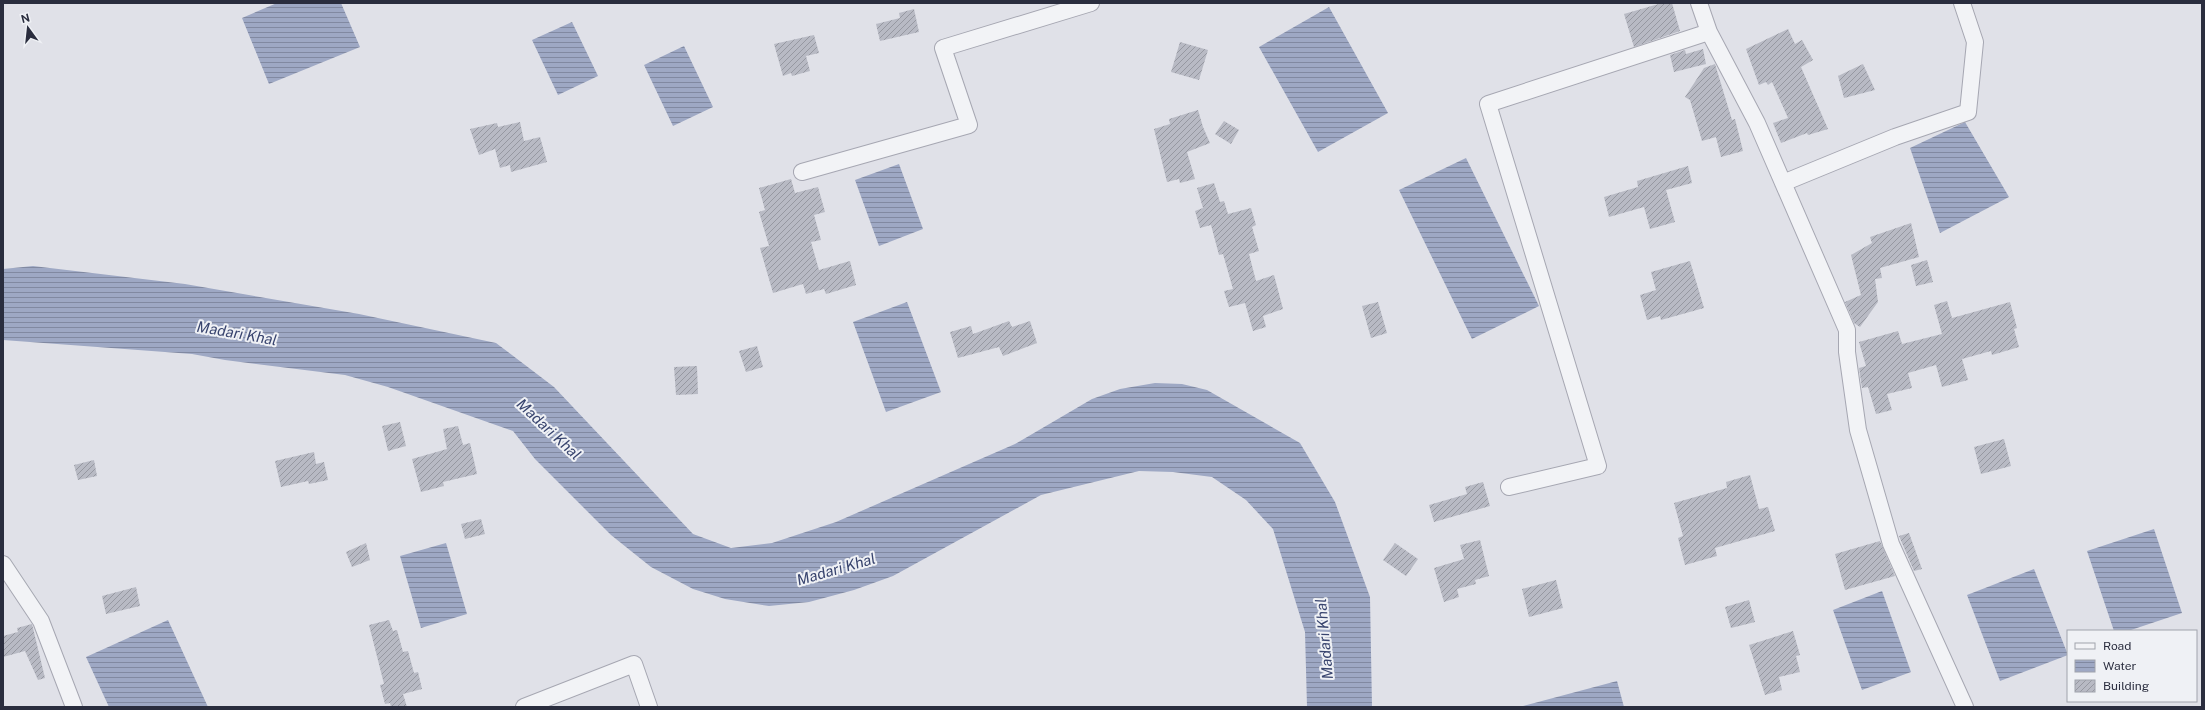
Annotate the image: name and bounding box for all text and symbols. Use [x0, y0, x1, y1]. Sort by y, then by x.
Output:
north arrow [8, 8, 48, 48]
text: N [20, 11, 31, 25]
water label: Madari Khal [196, 318, 278, 348]
water label: Madari Khal [514, 395, 584, 463]
water label: Madari Khal [795, 550, 877, 588]
water label: Madari Khal [1312, 598, 1336, 680]
legend [2067, 630, 2197, 702]
text: Road [2103, 639, 2131, 653]
text: Water [2103, 659, 2137, 673]
text: Building [2103, 679, 2149, 693]

